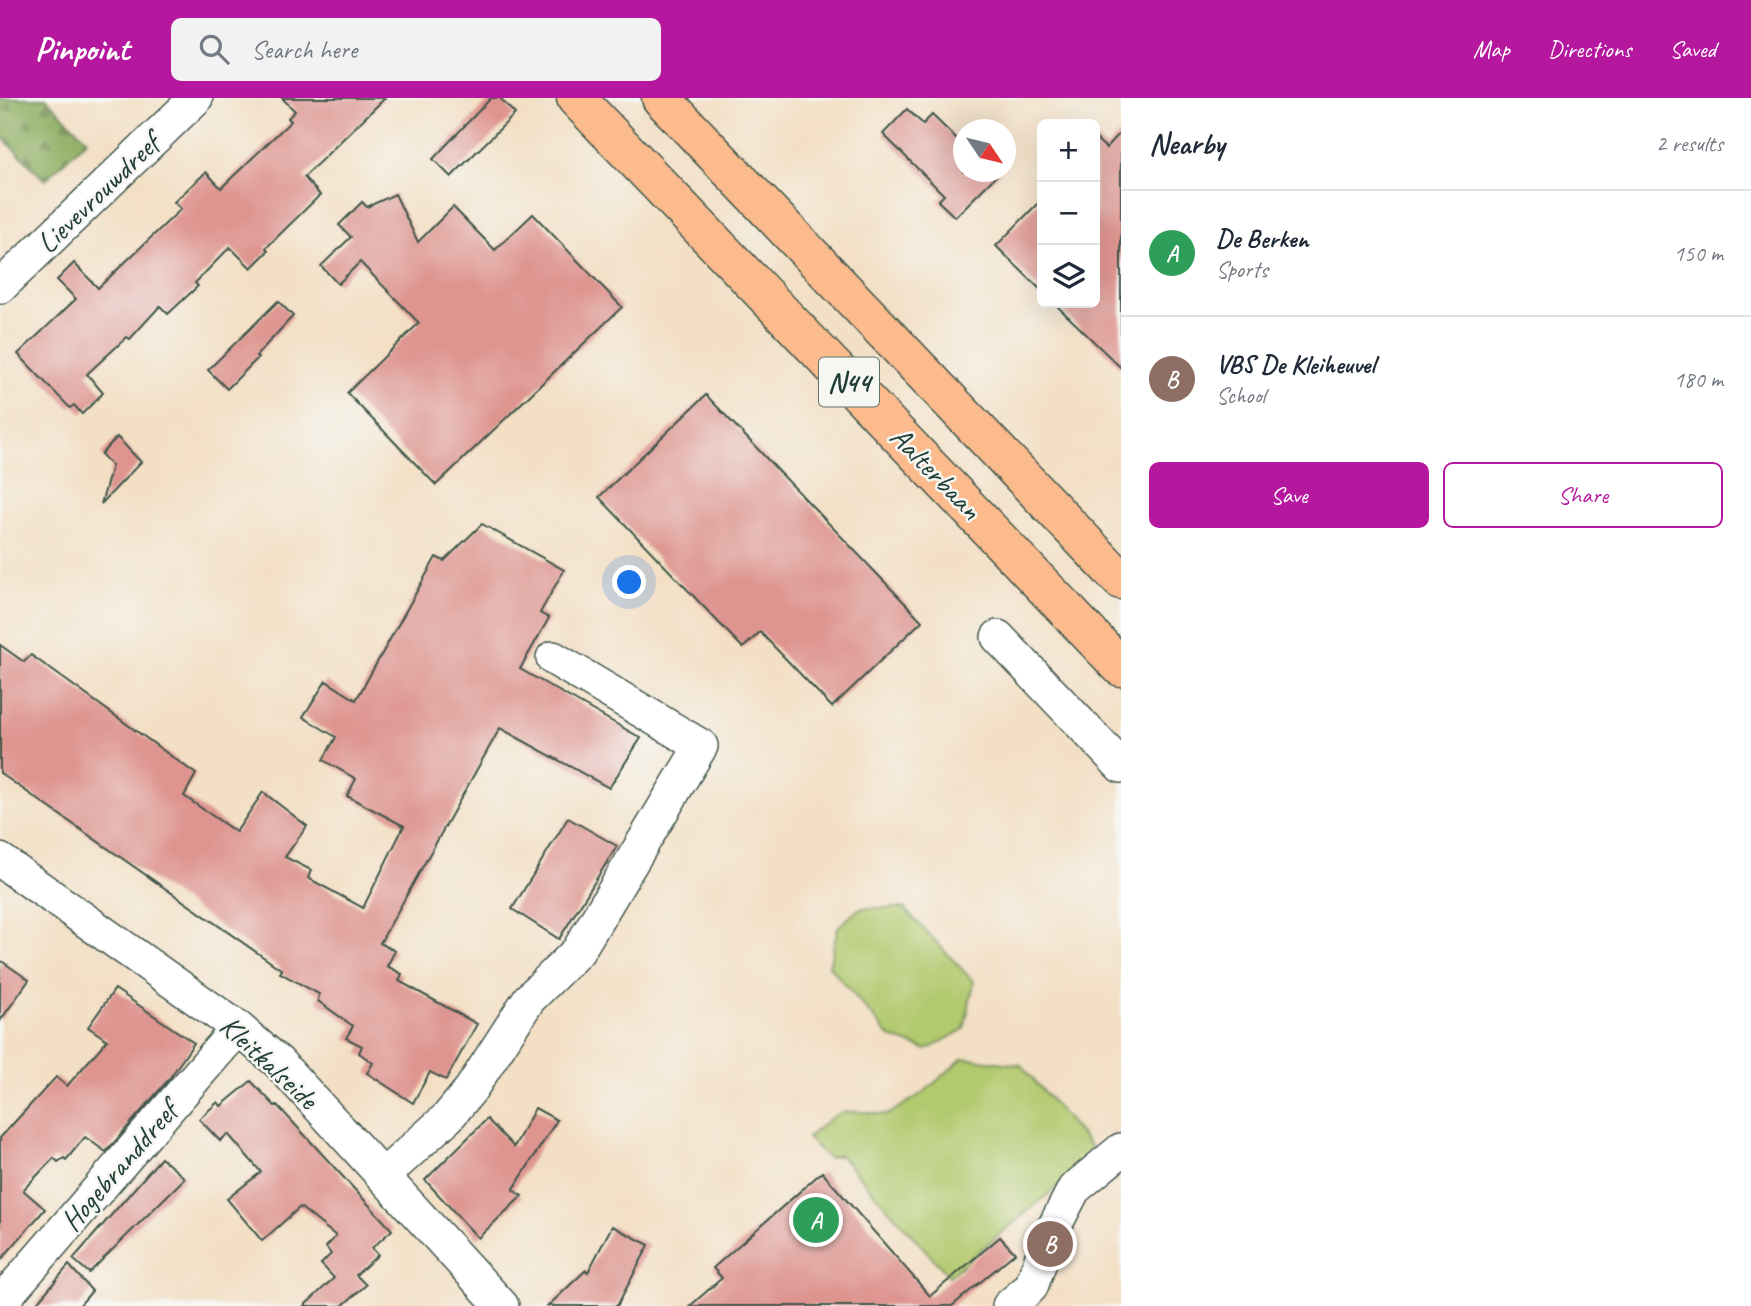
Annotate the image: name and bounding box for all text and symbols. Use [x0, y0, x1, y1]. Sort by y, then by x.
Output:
search box [171, 18, 661, 81]
text: Pinpoint [35, 28, 129, 70]
icon: search [195, 30, 233, 68]
text: Search here [251, 33, 357, 66]
text: Map [1473, 34, 1510, 64]
text: Directions [1548, 34, 1631, 64]
text: Saved [1669, 34, 1716, 64]
north arrow [953, 119, 1016, 182]
map controls [1037, 119, 1100, 308]
button: + [1037, 119, 1100, 182]
street label: Lievevrouwdreef [28, 120, 172, 261]
text: Nearby [1149, 125, 1225, 163]
text: 2 results [1656, 129, 1723, 158]
button: − [1037, 182, 1100, 245]
text: De Berken [1216, 222, 1308, 255]
text: A [1166, 239, 1178, 268]
text: 150 m [1674, 239, 1723, 268]
button: layers [1037, 245, 1100, 308]
text: Sports [1216, 255, 1268, 284]
text: VBS De Kleiheuvel [1216, 348, 1375, 381]
road number: N44 [819, 358, 879, 406]
text: B [1166, 365, 1178, 394]
text: 180 m [1674, 365, 1723, 394]
text: School [1216, 381, 1265, 410]
street label: Aalterbaan [882, 418, 990, 528]
button: Save [1149, 462, 1429, 528]
button: Share [1443, 462, 1723, 528]
your location [612, 565, 646, 599]
street label: Kleitkalseide [212, 1007, 328, 1119]
street label: Hogebranddreef [52, 1088, 190, 1239]
pin: A [793, 1194, 839, 1246]
pin: B [1027, 1218, 1073, 1270]

